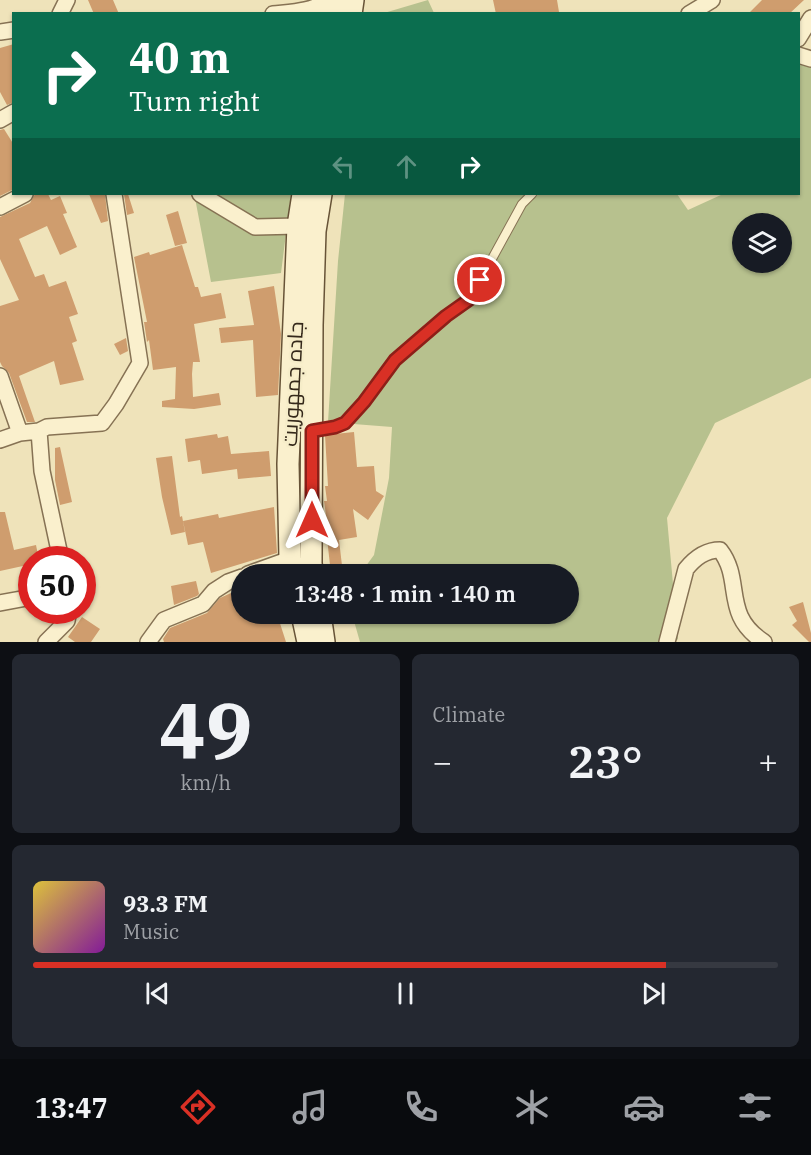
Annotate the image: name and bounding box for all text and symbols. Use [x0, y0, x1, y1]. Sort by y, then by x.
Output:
text: 40 m [129, 30, 230, 85]
icon: right [30, 36, 108, 114]
text: Turn right [129, 83, 260, 118]
icon: left [327, 150, 360, 183]
icon: ahead [390, 150, 423, 183]
icon: right [453, 150, 486, 183]
map controls [732, 213, 792, 273]
button: layers [732, 213, 792, 273]
pin [454, 254, 505, 305]
icon: arrive [463, 263, 496, 296]
street label: جاده جمهوریت [275, 321, 309, 447]
position arrow [280, 488, 344, 552]
speed limit sign: 50 [18, 546, 96, 624]
text: 13:48 · 1 min · 140 m [294, 579, 516, 608]
text: 49 [159, 679, 253, 780]
text: Climate [433, 701, 505, 728]
text: 23° [568, 732, 643, 790]
text: − [433, 740, 452, 783]
text: + [758, 740, 778, 783]
text: km/h [180, 769, 231, 796]
text: 93.3 FM [123, 889, 208, 918]
text: Music [123, 918, 179, 945]
icon: previous [141, 977, 174, 1010]
icon: pause [389, 977, 422, 1010]
icon: next [637, 977, 670, 1010]
icon: directions [177, 1086, 219, 1128]
icon: music [289, 1086, 331, 1128]
icon: phone [400, 1086, 442, 1128]
icon: climate [511, 1086, 553, 1128]
icon: car [623, 1086, 665, 1128]
icon: filters [734, 1086, 776, 1128]
text: 13:47 [35, 1090, 108, 1125]

